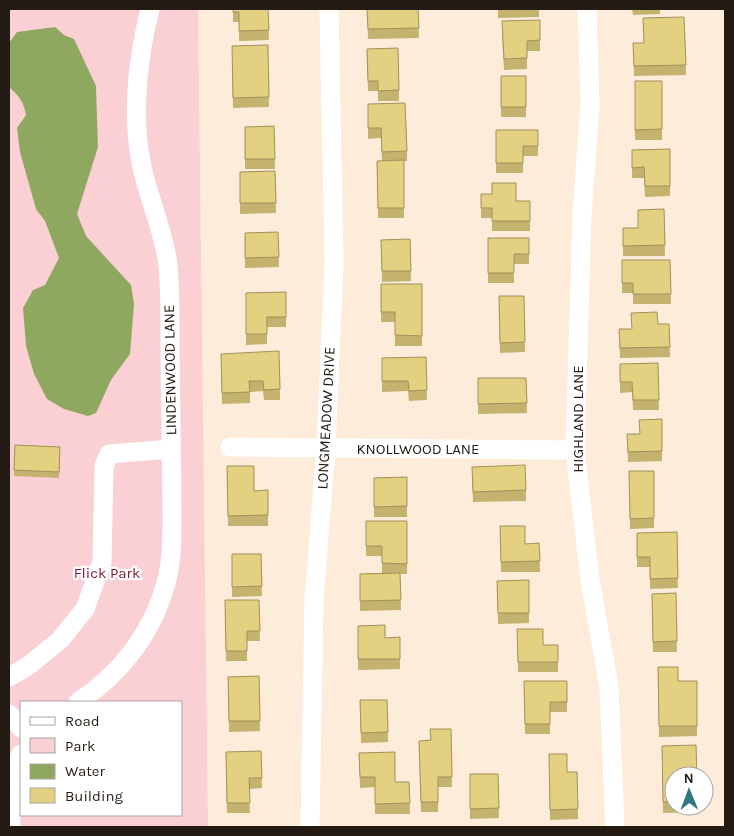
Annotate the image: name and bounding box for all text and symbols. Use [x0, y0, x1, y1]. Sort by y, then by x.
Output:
street label: LINDENWOOD LANE [160, 305, 180, 435]
street label: LONGMEADOW DRIVE [313, 346, 339, 490]
street label: HIGHLAND LANE [569, 365, 587, 473]
street label: KNOLLWOOD LANE [356, 440, 480, 458]
park label: Flick Park [74, 564, 140, 582]
legend [20, 701, 182, 816]
text: Road [65, 712, 100, 730]
text: Park [65, 737, 95, 755]
text: Water [65, 762, 106, 780]
north arrow [664, 766, 714, 816]
text: N [684, 770, 694, 787]
text: Building [65, 787, 123, 805]

